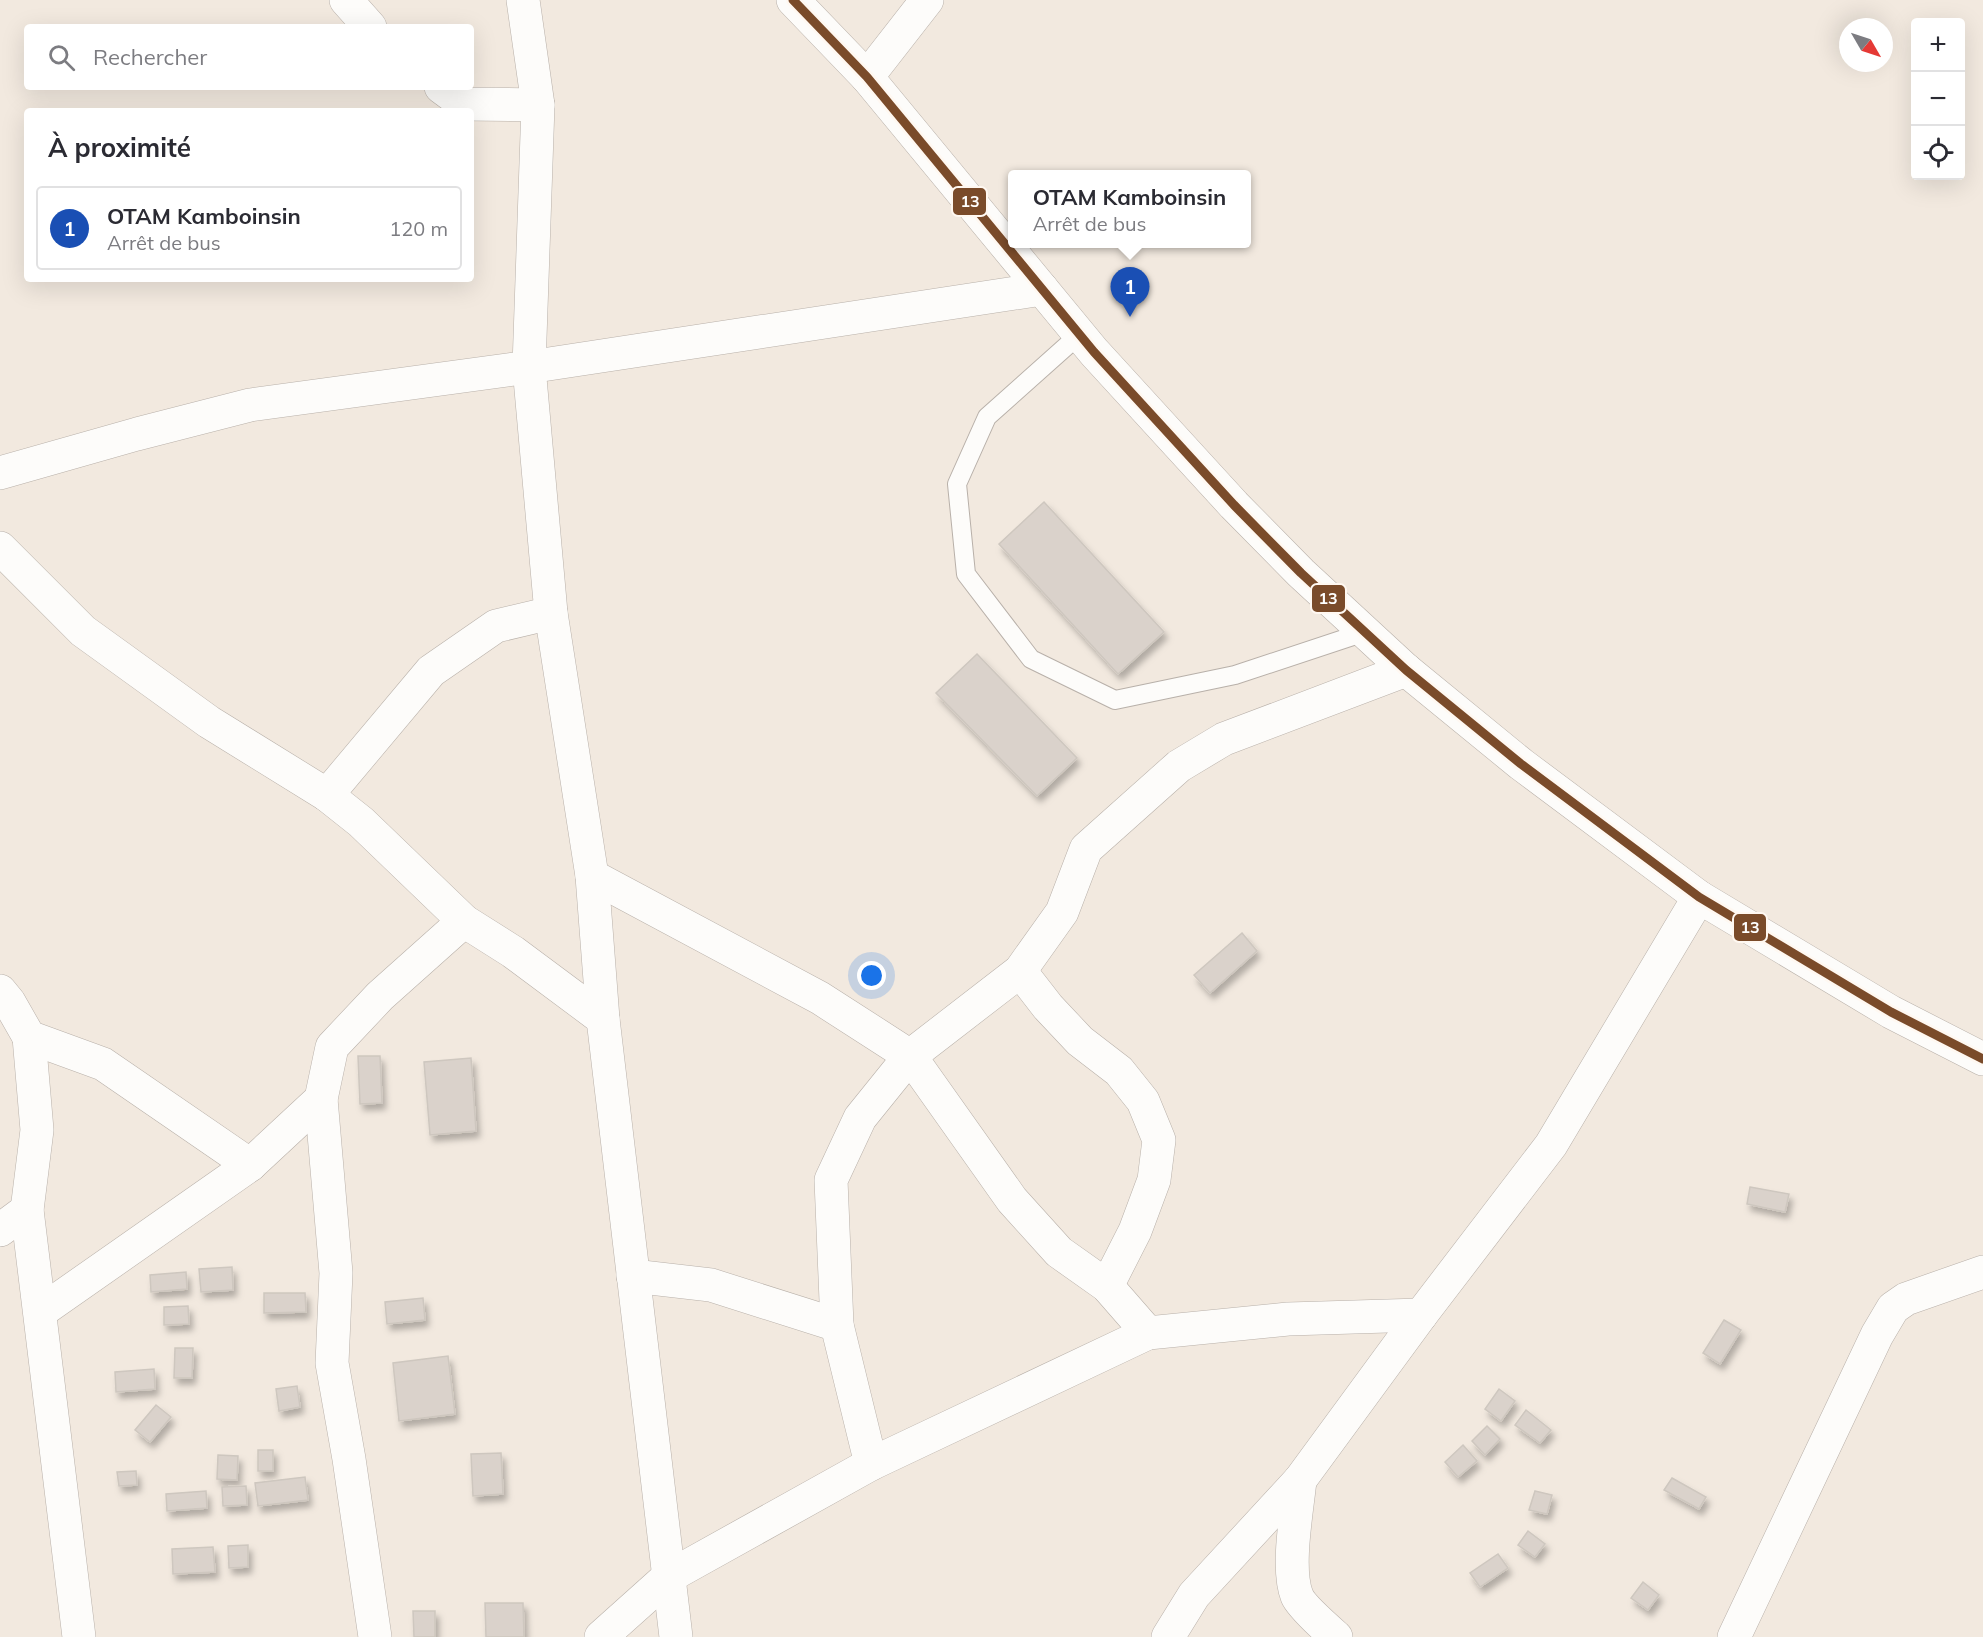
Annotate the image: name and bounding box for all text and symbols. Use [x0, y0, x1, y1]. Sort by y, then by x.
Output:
north arrow [1839, 18, 1893, 72]
map controls [1911, 18, 1965, 180]
button: + [1911, 18, 1965, 72]
search box [24, 24, 474, 90]
icon: search [45, 41, 78, 74]
text: Rechercher [93, 43, 207, 71]
button: − [1911, 72, 1965, 126]
button: locate [1911, 126, 1965, 180]
text: À proximité [48, 131, 191, 164]
popup [1008, 170, 1251, 248]
text: OTAM Kamboinsin [1033, 183, 1226, 211]
line badge: 13 [952, 187, 987, 216]
text: 13 [960, 191, 980, 211]
text: OTAM Kamboinsin [107, 202, 301, 230]
text: Arrêt de bus [1033, 211, 1146, 236]
text: 1 [64, 216, 76, 241]
text: 120 m [389, 216, 448, 241]
text: Arrêt de bus [107, 230, 221, 255]
pin: 1 [1110, 268, 1150, 317]
line badge: 13 [1311, 584, 1346, 613]
text: 13 [1318, 588, 1338, 608]
line badge: 13 [1733, 913, 1767, 942]
text: 13 [1740, 917, 1760, 937]
your location [857, 961, 886, 990]

